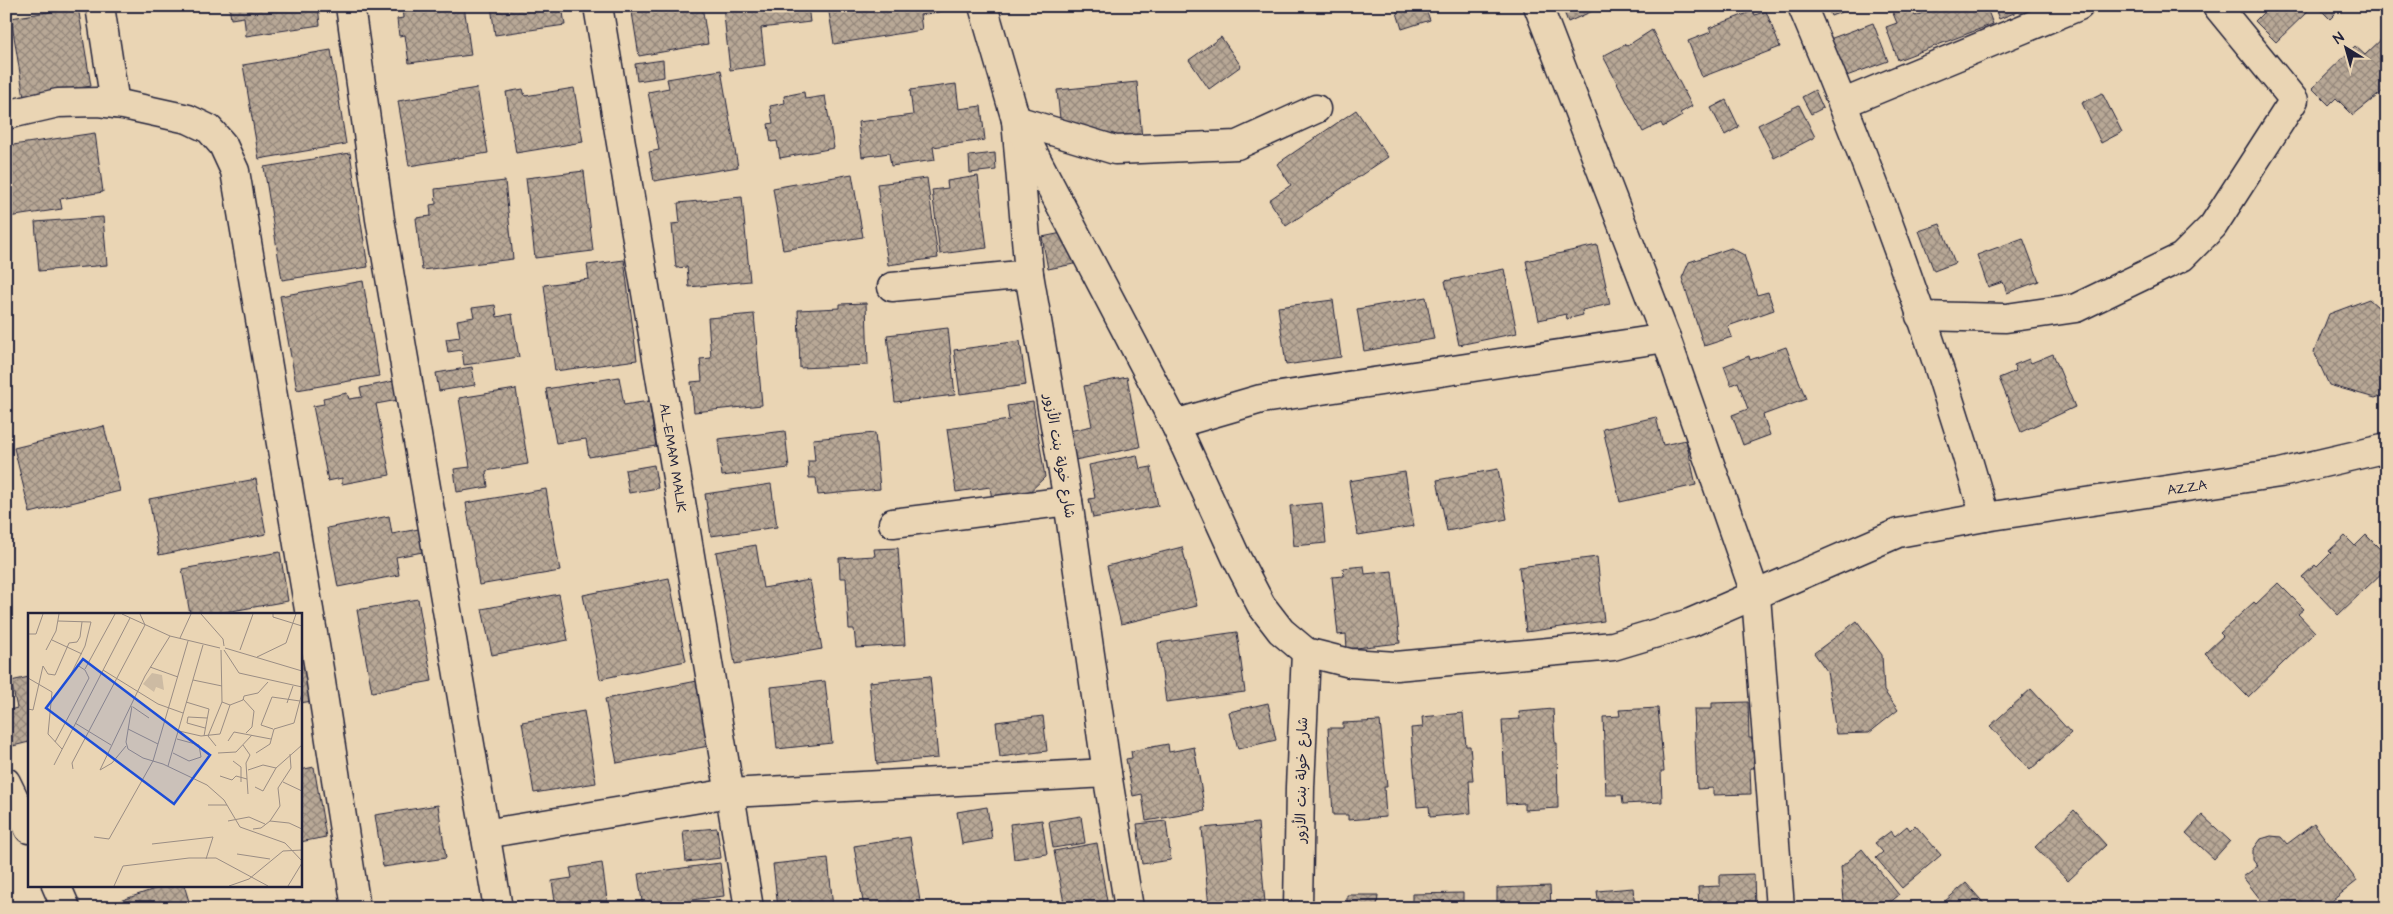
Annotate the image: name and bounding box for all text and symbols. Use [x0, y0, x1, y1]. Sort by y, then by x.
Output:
north arrow [2320, 22, 2370, 72]
text: N [2329, 28, 2348, 49]
street label: شارع خولة بنت الأزور [1038, 391, 1080, 520]
street label: AL-EMAM MALIK [654, 402, 692, 514]
street label: AZZA [2166, 475, 2208, 501]
inset map [28, 613, 301, 886]
street label: شارع خولة بنت الأزور [1291, 717, 1313, 844]

